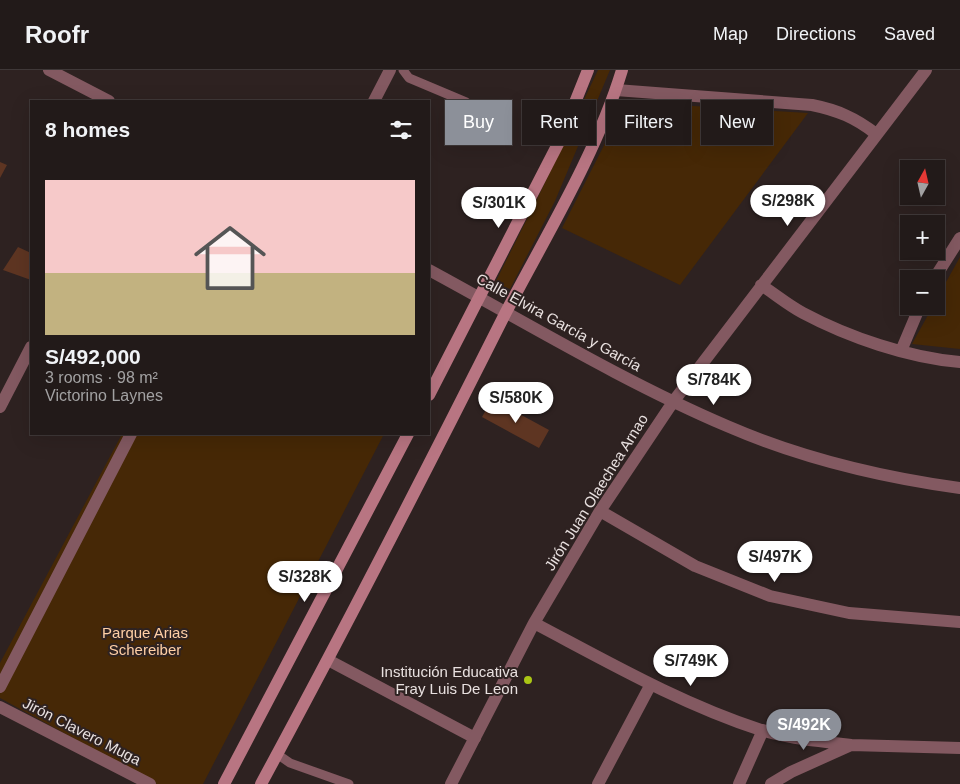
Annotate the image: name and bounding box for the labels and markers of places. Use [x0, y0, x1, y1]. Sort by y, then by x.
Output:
pin: S/298K [747, 184, 829, 227]
pin: S/301K [458, 186, 540, 229]
pin: S/784K [673, 364, 755, 406]
pin: S/580K [475, 382, 557, 424]
pin: S/497K [734, 540, 816, 583]
pin: S/328K [264, 560, 346, 603]
pin: S/749K [650, 644, 732, 687]
place label: Institución Educativa Fray Luis De Leon [380, 663, 519, 697]
marker: Institución Educativa Fray Luis De Leon [522, 674, 534, 686]
pin: S/492K [763, 708, 845, 751]

